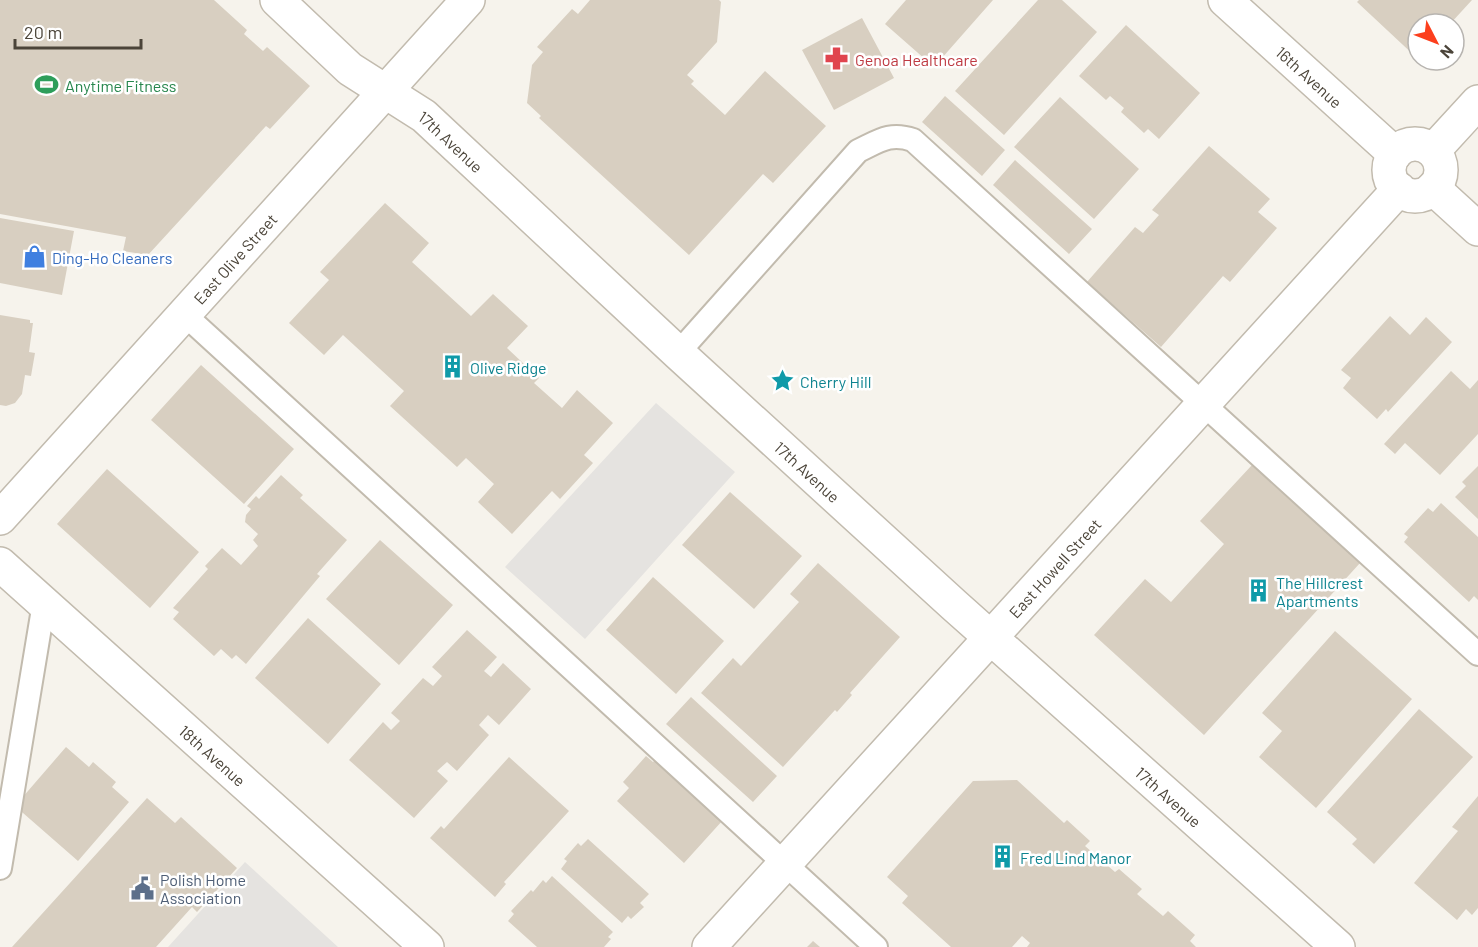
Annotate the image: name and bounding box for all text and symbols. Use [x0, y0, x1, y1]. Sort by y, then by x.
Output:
scale bar [15, 12, 141, 50]
north arrow [1406, 12, 1466, 72]
text: 20 m [24, 21, 62, 43]
street label: 16th Avenue [1273, 42, 1346, 111]
text: N [1437, 42, 1458, 63]
pharmacy icon: Genoa Healthcare [824, 46, 850, 72]
place label: Genoa Healthcare [855, 50, 978, 69]
sports icon: Anytime Fitness [34, 72, 60, 98]
place label: Anytime Fitness [65, 76, 176, 95]
street label: 17th Avenue [416, 106, 487, 176]
street label: East Olive Street [189, 209, 280, 307]
shop icon: Ding-Ho Cleaners [21, 244, 47, 270]
place label: Ding-Ho Cleaners [52, 248, 172, 267]
building icon: Olive Ridge [439, 354, 465, 380]
place label: Olive Ridge [470, 358, 546, 377]
place icon: Cherry Hill [769, 368, 795, 394]
place label: Cherry Hill [800, 372, 871, 391]
street label: 17th Avenue [771, 437, 844, 506]
street label: East Howell Street [1004, 514, 1104, 621]
place label: The Hillcrest Apartments [1276, 573, 1363, 610]
building icon: The Hillcrest Apartments [1245, 578, 1271, 604]
street label: 18th Avenue [176, 720, 250, 790]
street label: 17th Avenue [1132, 762, 1206, 831]
building icon: Fred Lind Manor [989, 844, 1015, 870]
place label: Fred Lind Manor [1020, 848, 1132, 867]
place label: Polish Home Association [160, 870, 246, 907]
public building icon: Polish Home Association [129, 875, 155, 901]

